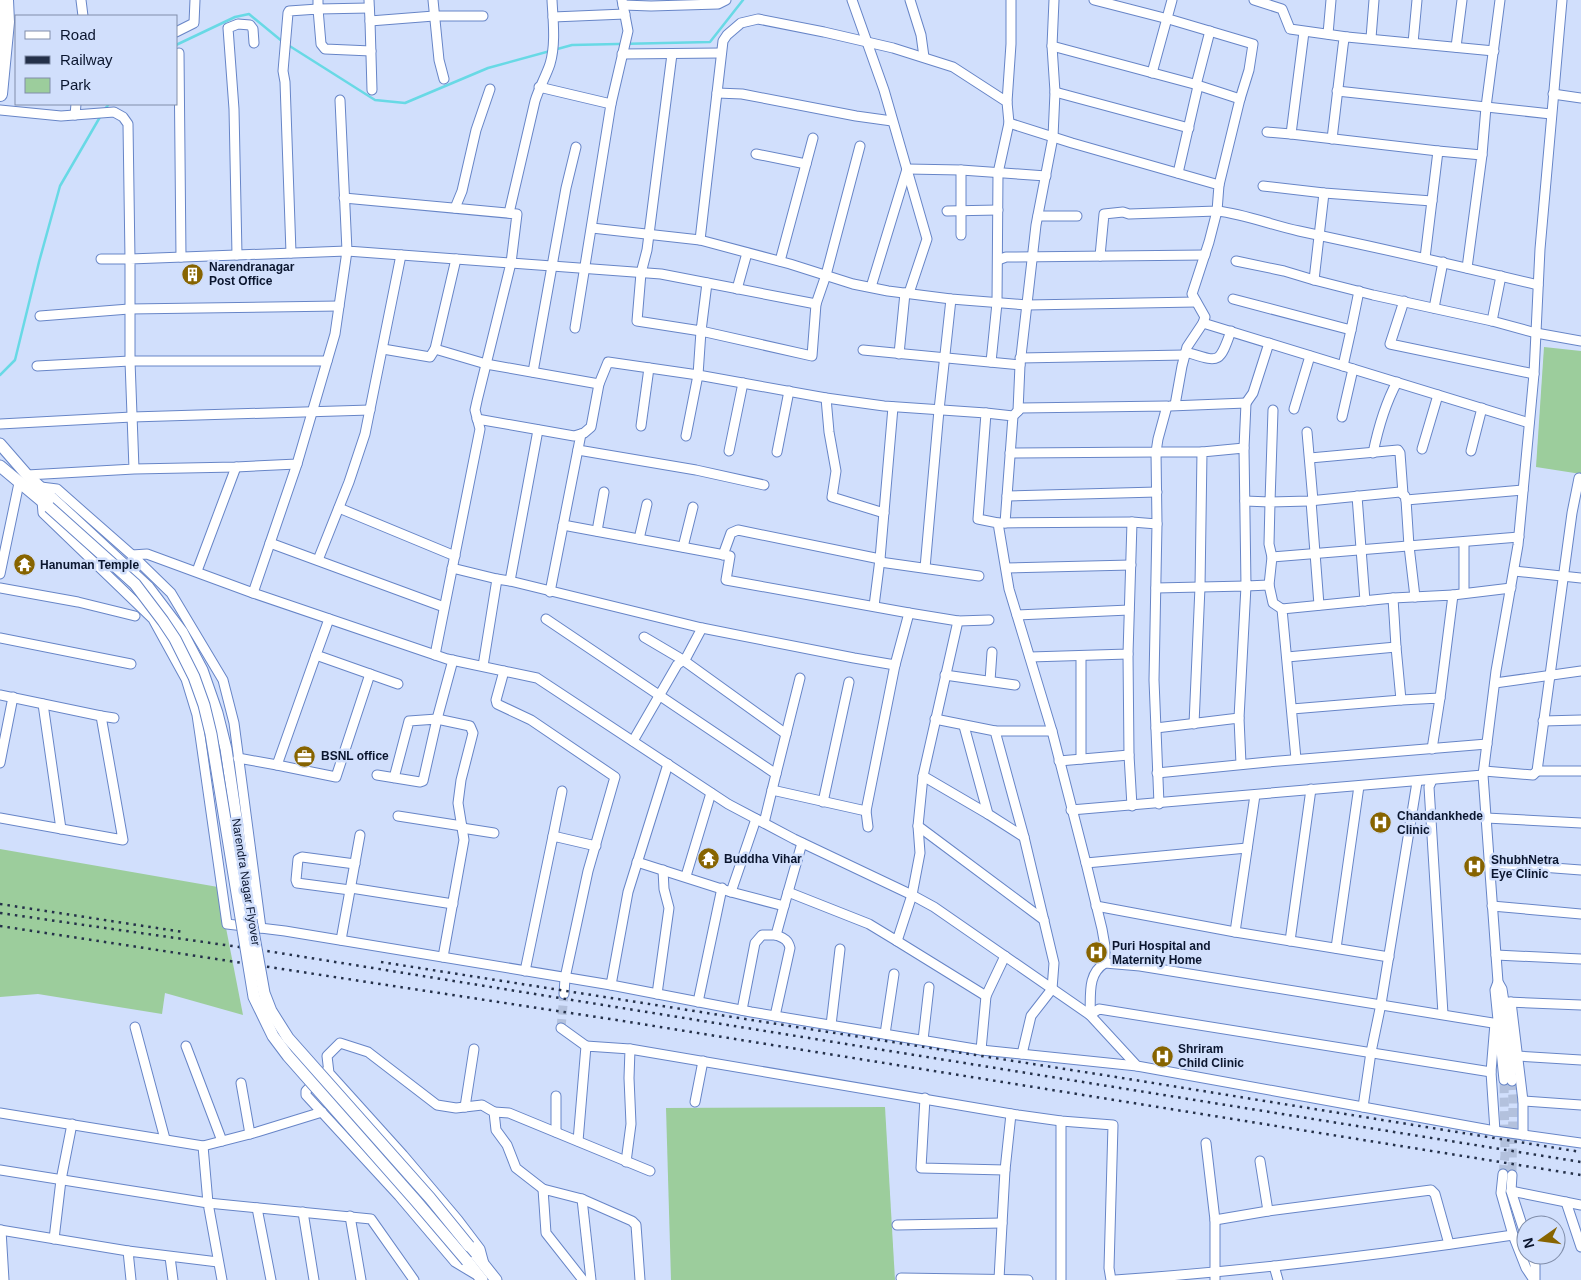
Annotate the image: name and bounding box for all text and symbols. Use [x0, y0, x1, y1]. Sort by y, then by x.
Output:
legend [15, 15, 178, 105]
text: Road [60, 26, 96, 43]
text: Railway [60, 51, 113, 68]
text: Park [60, 76, 91, 93]
place label: Narendranagar Post Office [209, 260, 295, 288]
building icon: Narendranagar Post Office [181, 262, 205, 286]
temple icon: Hanuman Temple [12, 553, 36, 577]
place label: Hanuman Temple [40, 558, 139, 572]
office icon: BSNL office [293, 744, 317, 768]
place label: BSNL office [321, 749, 389, 763]
place label: Chandankhede Clinic [1397, 809, 1483, 837]
hospital icon: Chandankhede Clinic [1369, 811, 1393, 835]
street label: Narendra Nagar Flyover [229, 817, 263, 947]
temple icon: Buddha Vihar [696, 847, 720, 871]
place label: Buddha Vihar [724, 852, 802, 866]
place label: ShubhNetra Eye Clinic [1491, 853, 1559, 881]
hospital icon: ShubhNetra Eye Clinic [1463, 855, 1487, 879]
place label: Puri Hospital and Maternity Home [1112, 939, 1211, 967]
hospital icon: Puri Hospital and Maternity Home [1084, 941, 1108, 965]
place label: Shriram Child Clinic [1178, 1042, 1244, 1070]
hospital icon: Shriram Child Clinic [1150, 1044, 1174, 1068]
north arrow [1516, 1215, 1566, 1265]
text: N [1519, 1236, 1537, 1250]

